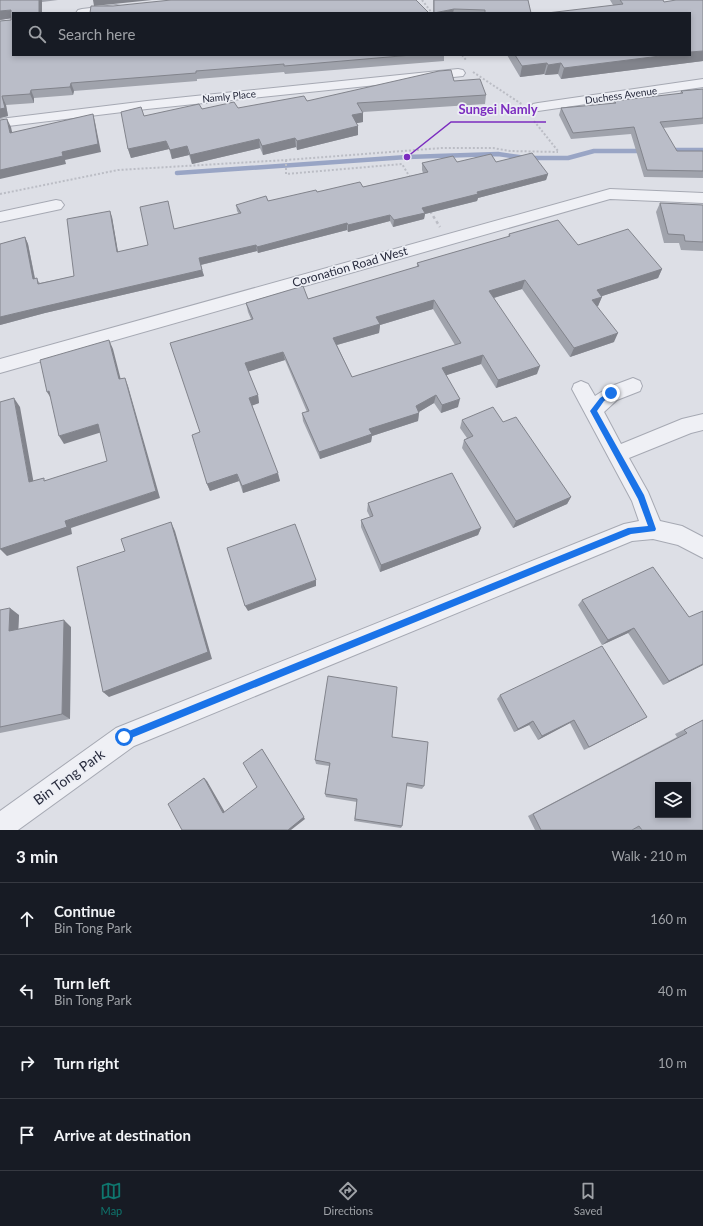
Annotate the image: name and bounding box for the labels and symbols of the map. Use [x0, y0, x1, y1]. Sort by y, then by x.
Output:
street label: Duchess Avenue [584, 84, 658, 106]
street label: Namly Place [202, 87, 256, 105]
callout: Sungei Namly [451, 97, 546, 122]
text: Sungei Namly [458, 101, 538, 117]
street label: Coronation Road West [290, 243, 410, 290]
route end [602, 384, 620, 402]
route start [115, 728, 133, 746]
street label: Bin Tong Park [30, 745, 108, 808]

